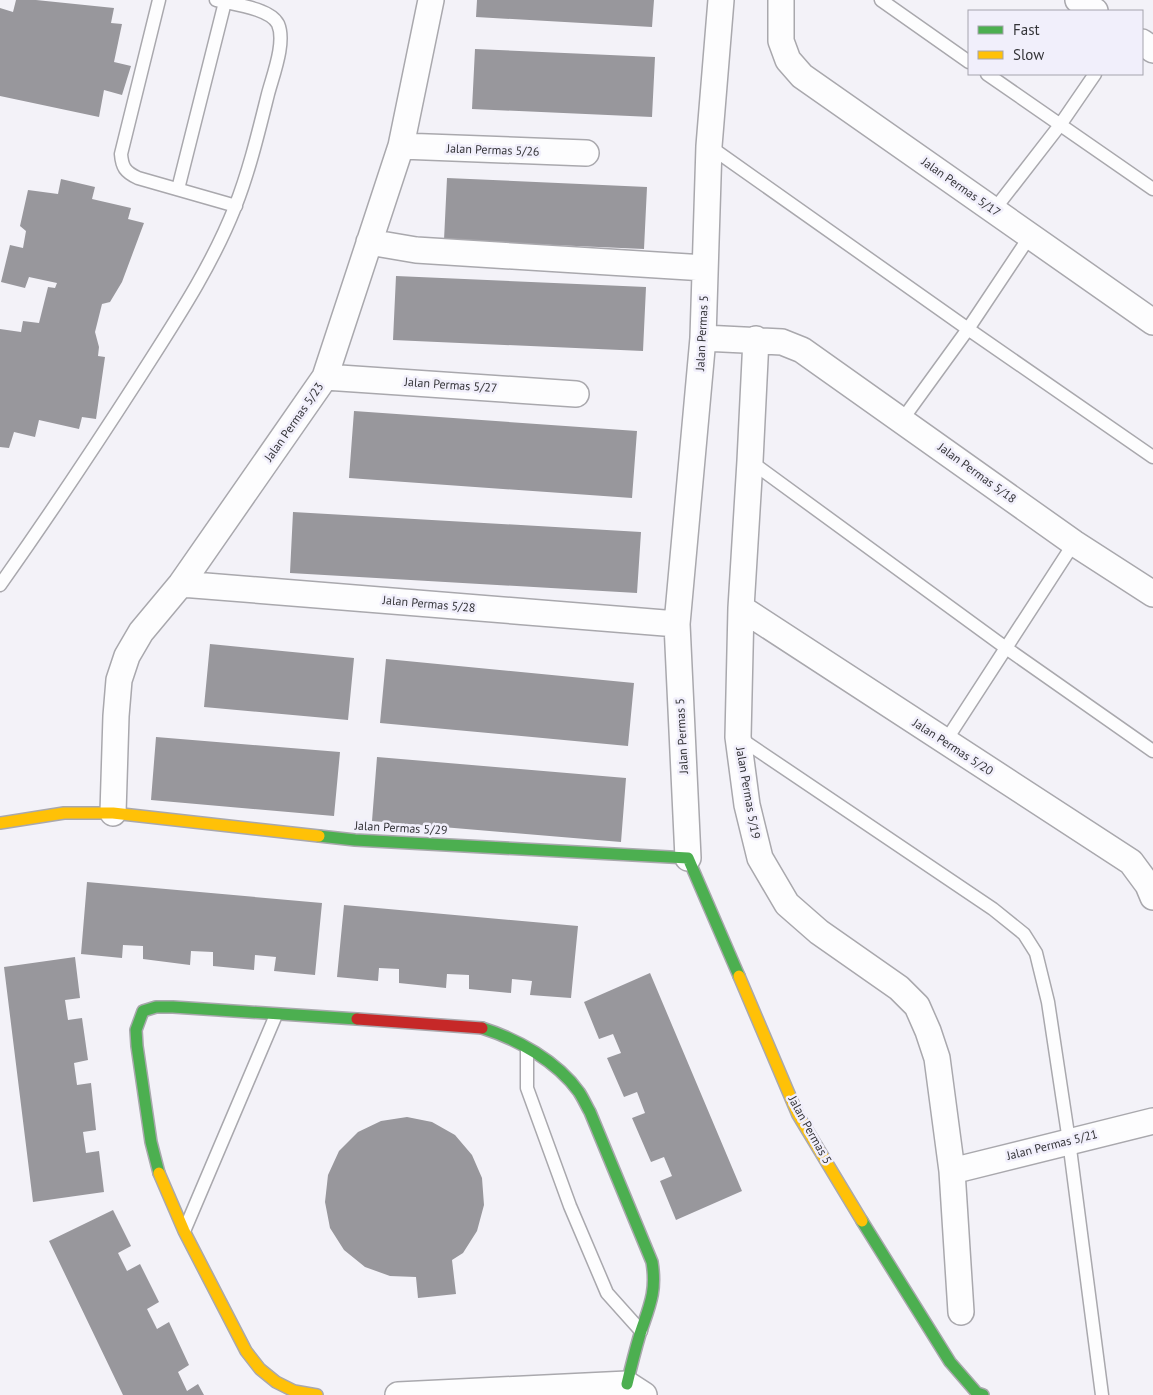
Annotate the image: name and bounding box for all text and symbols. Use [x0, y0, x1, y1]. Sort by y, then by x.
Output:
legend [968, 10, 1143, 75]
text: Fast [1013, 20, 1040, 39]
text: Slow [1013, 45, 1044, 64]
street label: Jalan Permas 5/26 [445, 140, 540, 159]
street label: Jalan Permas 5/17 [918, 153, 1004, 219]
street label: Jalan Permas 5 [692, 295, 711, 372]
street label: Jalan Permas 5/27 [403, 374, 498, 395]
street label: Jalan Permas 5/23 [260, 379, 326, 465]
street label: Jalan Permas 5/18 [934, 439, 1019, 506]
street label: Jalan Permas 5/28 [381, 592, 476, 615]
street label: Jalan Permas 5 [672, 698, 691, 775]
street label: Jalan Permas 5/20 [909, 714, 997, 778]
street label: Jalan Permas 5/19 [733, 745, 764, 840]
street label: Jalan Permas 5/29 [353, 818, 448, 837]
street label: Jalan Permas 5 [785, 1092, 835, 1166]
street label: Jalan Permas 5/21 [1004, 1126, 1099, 1163]

